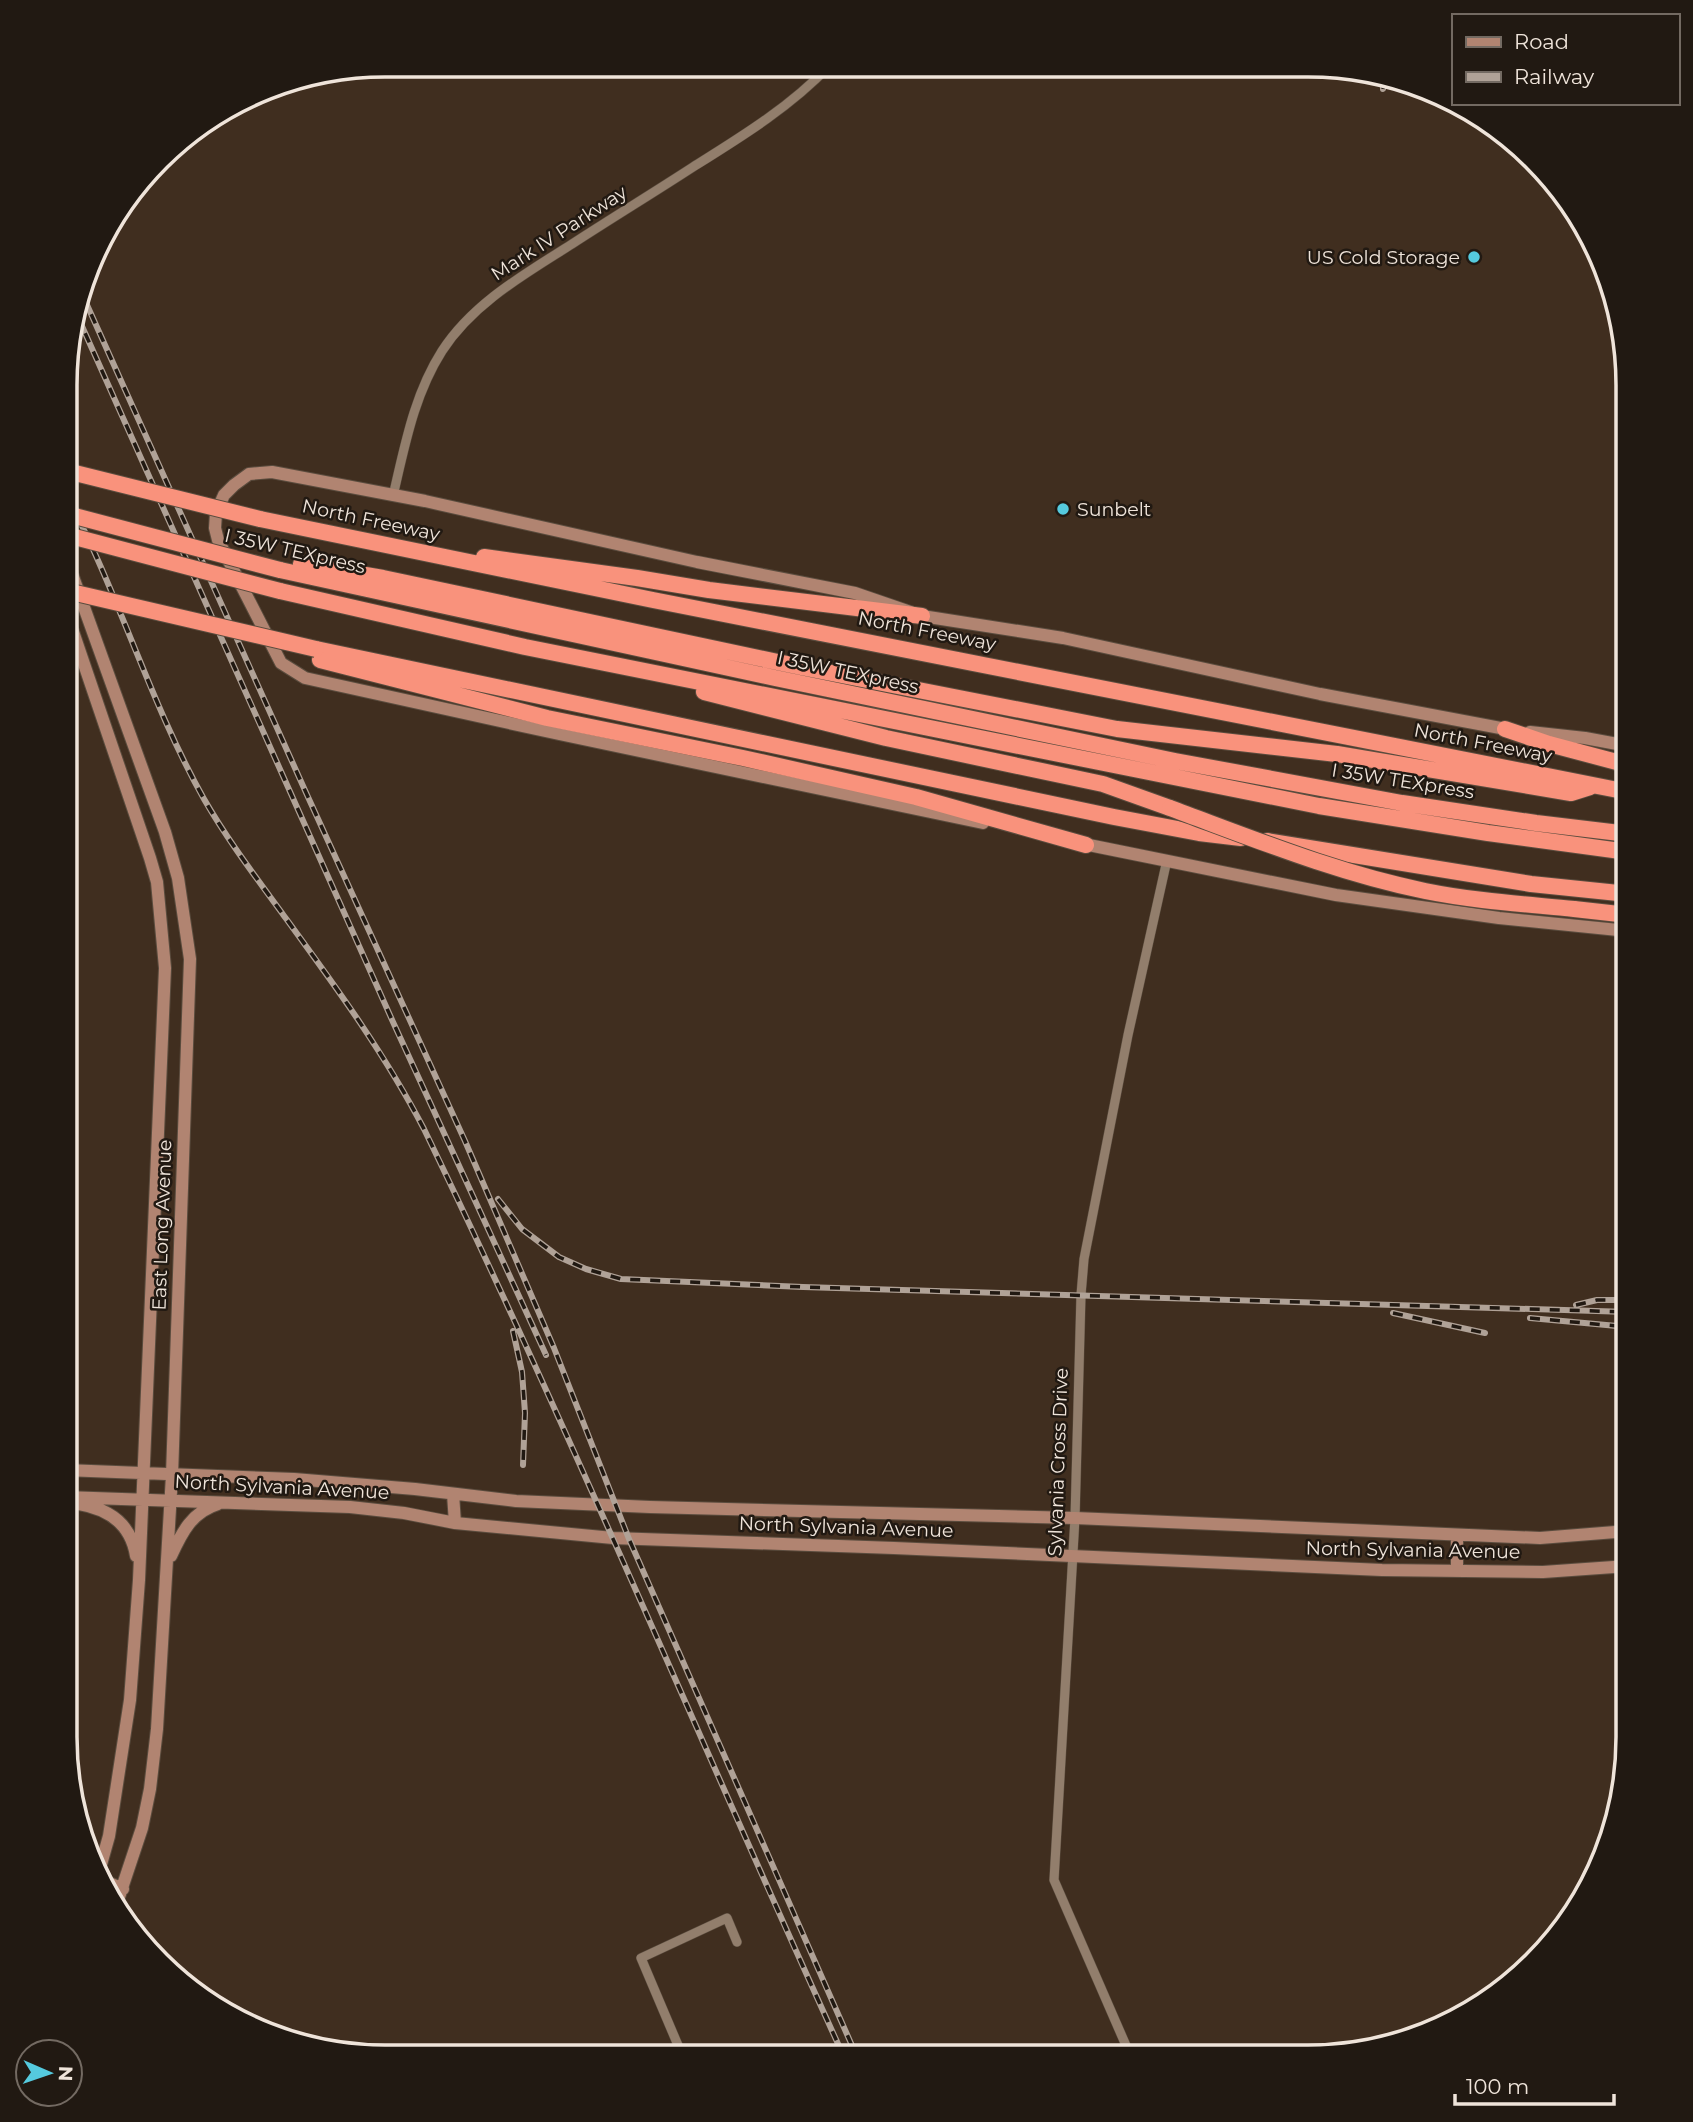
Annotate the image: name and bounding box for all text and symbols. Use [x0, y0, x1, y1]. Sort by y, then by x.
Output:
legend [1452, 14, 1679, 105]
text: Road [1514, 29, 1569, 54]
text: Railway [1514, 64, 1595, 89]
street label: Mark IV Parkway [487, 180, 632, 285]
place label: US Cold Storage [1307, 246, 1460, 269]
marker: US Cold Storage [1466, 249, 1482, 265]
street label: North Freeway [300, 494, 443, 546]
place label: Sunbelt [1077, 498, 1152, 521]
marker: Sunbelt [1055, 501, 1071, 517]
street label: I 35W TEXpress [222, 524, 368, 578]
street label: North Freeway [856, 606, 999, 656]
street label: I 35W TEXpress [775, 646, 921, 698]
street label: North Freeway [1412, 718, 1555, 768]
street label: I 35W TEXpress [1330, 758, 1476, 804]
street label: East Long Avenue [148, 1139, 176, 1311]
street label: Sylvania Cross Drive [1043, 1367, 1073, 1557]
street label: North Sylvania Avenue [174, 1470, 390, 1504]
street label: North Sylvania Avenue [738, 1512, 954, 1542]
street label: North Sylvania Avenue [1305, 1537, 1521, 1563]
north arrow [14, 2038, 84, 2108]
scale bar [1455, 2062, 1614, 2106]
text: N [54, 2065, 77, 2082]
text: 100 m [1466, 2074, 1529, 2099]

